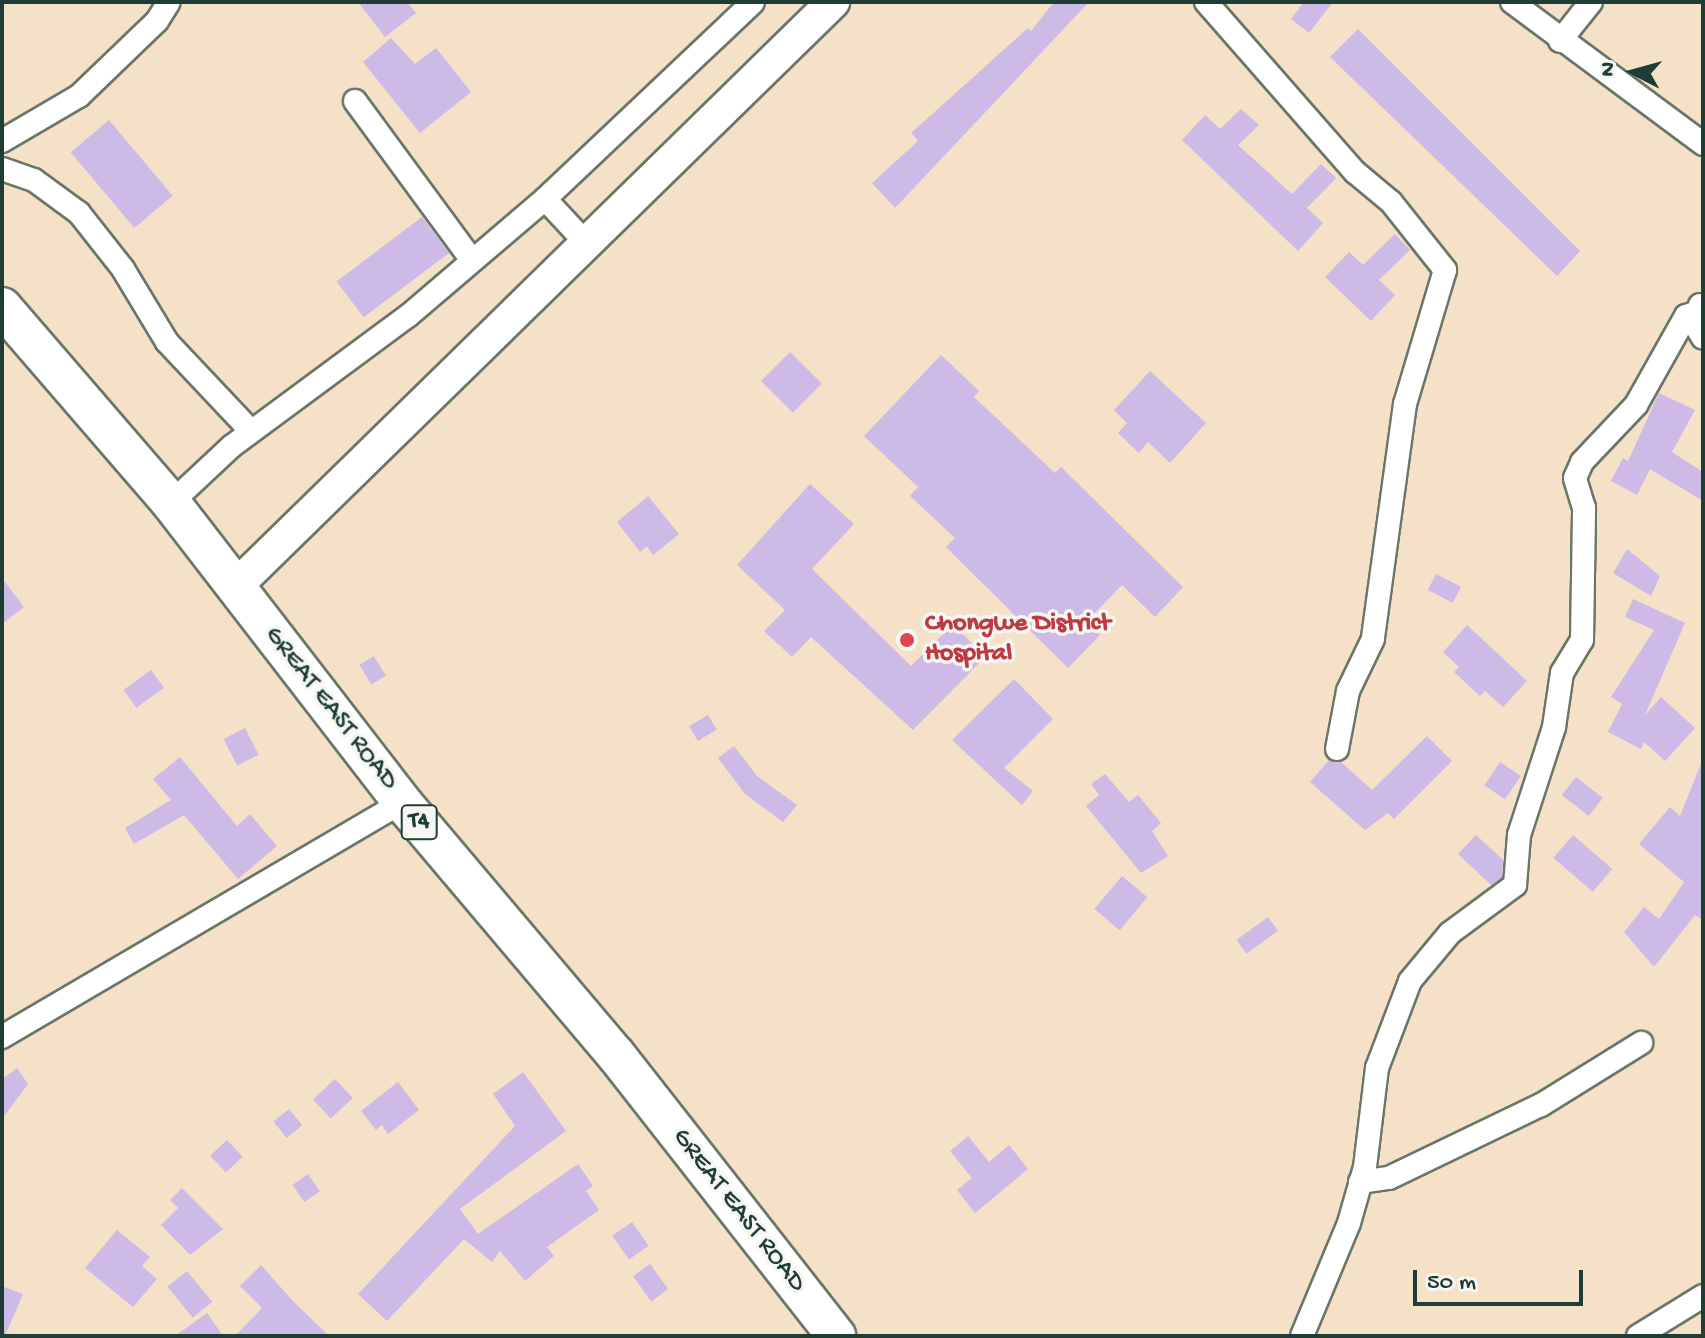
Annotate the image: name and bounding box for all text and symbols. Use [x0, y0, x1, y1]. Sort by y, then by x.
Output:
north arrow [1593, 32, 1673, 112]
text: N [1595, 61, 1623, 78]
place label: Chongwe District Hospital [925, 609, 1110, 670]
street label: GREAT EAST ROAD [256, 621, 404, 797]
marker: Chongwe District Hospital [896, 629, 918, 651]
road number: T4 [399, 802, 439, 842]
street label: GREAT EAST ROAD [664, 1123, 812, 1299]
scale bar [1417, 1254, 1587, 1304]
text: 50 m [1427, 1269, 1476, 1298]

